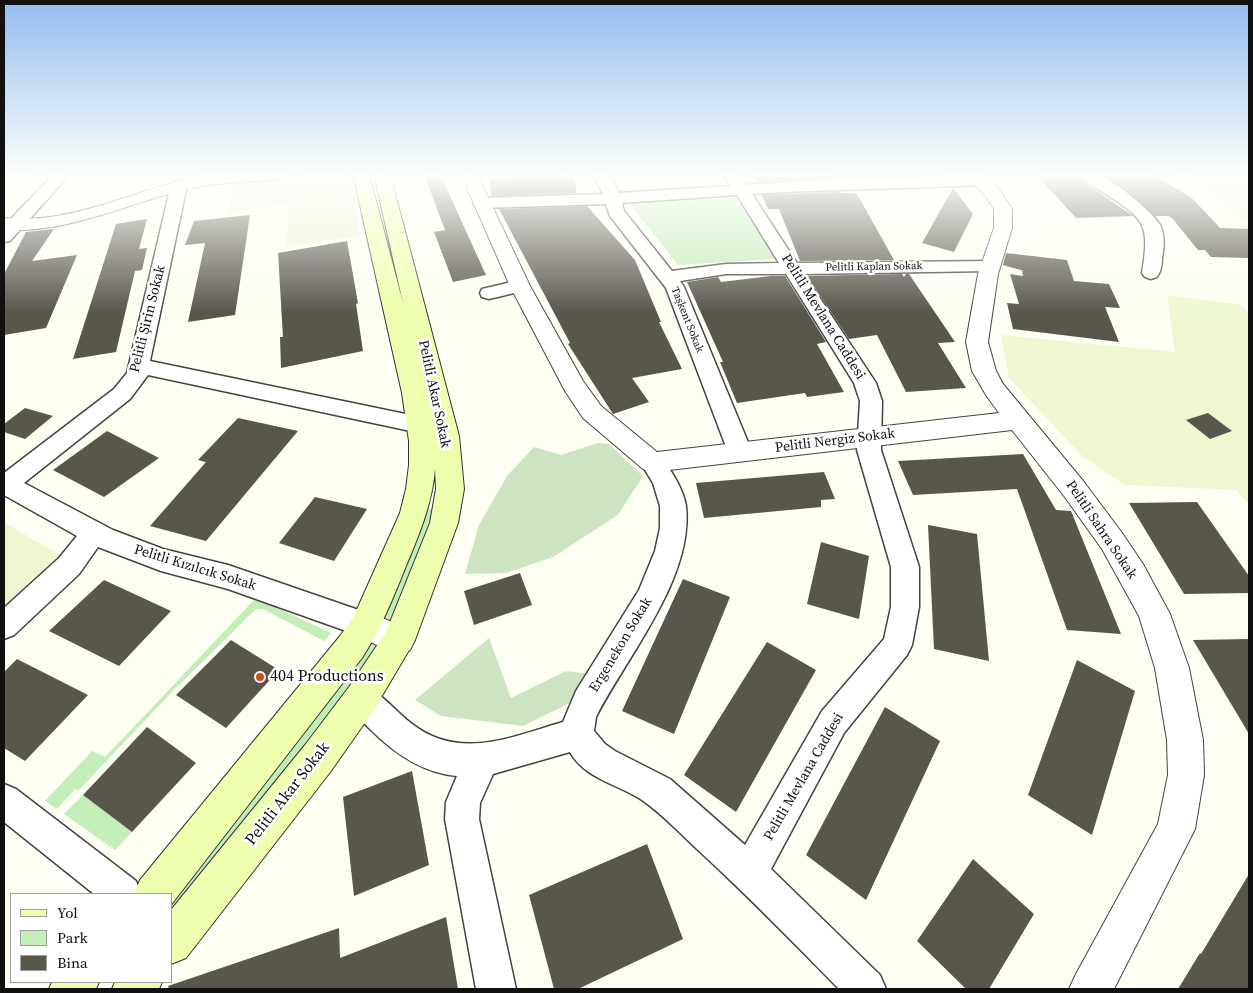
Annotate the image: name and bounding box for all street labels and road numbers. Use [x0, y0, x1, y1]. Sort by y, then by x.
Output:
street label: Pelitli Mevlana Caddesi [778, 251, 868, 383]
street label: Pelitli Kaplan Sokak [825, 260, 923, 274]
street label: Pelitli Şirin Sokak [127, 264, 169, 374]
street label: Taşkent Sokak [668, 285, 706, 355]
street label: Pelitli Akar Sokak [414, 339, 454, 449]
street label: Pelitli Nergiz Sokak [774, 425, 896, 457]
street label: Pelitli Sahra Sokak [1062, 477, 1140, 583]
street label: Pelitli Kızılcık Sokak [132, 541, 258, 595]
street label: Ergenekon Sokak [586, 594, 656, 696]
street label: Pelitli Mevlana Caddesi [761, 710, 847, 844]
street label: Pelitli Akar Sokak [242, 739, 334, 849]

